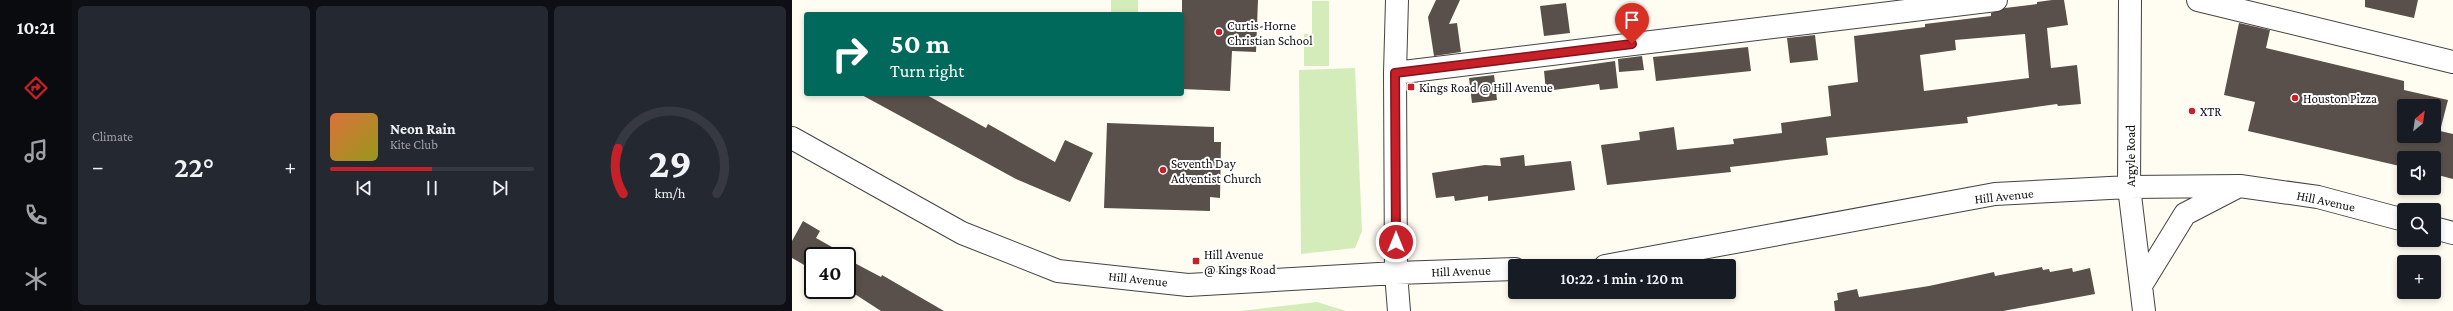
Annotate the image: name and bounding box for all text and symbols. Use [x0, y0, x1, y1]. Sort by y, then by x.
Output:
pin [1615, 3, 1649, 44]
icon: arrive [1621, 9, 1643, 31]
text: 10:21 [17, 18, 55, 38]
place label: Curtis-Horne Christian School [1227, 18, 1313, 48]
marker: Curtis-Horne Christian School [1214, 27, 1224, 37]
icon: right [824, 28, 876, 80]
text: 50 m [890, 28, 950, 59]
text: Turn right [890, 61, 964, 81]
icon: directions [22, 74, 50, 102]
place label: Kings Road @ Hill Avenue [1419, 80, 1553, 95]
marker: Kings Road @ Hill Avenue [1406, 82, 1416, 92]
place label: Houston Pizza [2303, 91, 2377, 106]
marker: Houston Pizza [2290, 93, 2300, 103]
north arrow [2397, 99, 2441, 143]
map controls [2397, 99, 2441, 299]
place label: XTR [2200, 104, 2222, 119]
marker: XTR [2187, 106, 2197, 116]
text: Neon Rain [390, 121, 456, 137]
street label: Argyle Road [2123, 125, 2138, 187]
text: Climate [92, 129, 133, 144]
icon: music [22, 137, 50, 165]
text: Kite Club [390, 137, 438, 152]
text: 29 [648, 139, 692, 185]
text: 22° [174, 150, 214, 183]
button: sound [2397, 151, 2441, 195]
text: − [92, 154, 104, 179]
text: + [284, 154, 296, 179]
place label: Seventh Day Adventist Church [1171, 156, 1262, 186]
marker: Seventh Day Adventist Church [1158, 165, 1168, 175]
icon: previous [353, 177, 375, 199]
icon: pause [421, 177, 443, 199]
icon: next [489, 177, 511, 199]
text: km/h [655, 184, 686, 200]
street label: Hill Avenue [1974, 185, 2035, 207]
street label: Hill Avenue [2295, 187, 2357, 215]
icon: phone [22, 201, 50, 229]
button: search [2397, 203, 2441, 247]
position arrow [1375, 221, 1417, 263]
speed limit sign: 40 [804, 247, 856, 299]
place label: Hill Avenue @ Kings Road [1204, 247, 1276, 277]
button: + [2397, 255, 2441, 299]
marker: Hill Avenue @ Kings Road [1191, 256, 1201, 266]
street label: Hill Avenue [1431, 262, 1491, 280]
icon: climate [22, 265, 50, 293]
street label: Hill Avenue [1108, 268, 1169, 290]
text: 10:22 · 1 min · 120 m [1561, 271, 1683, 287]

